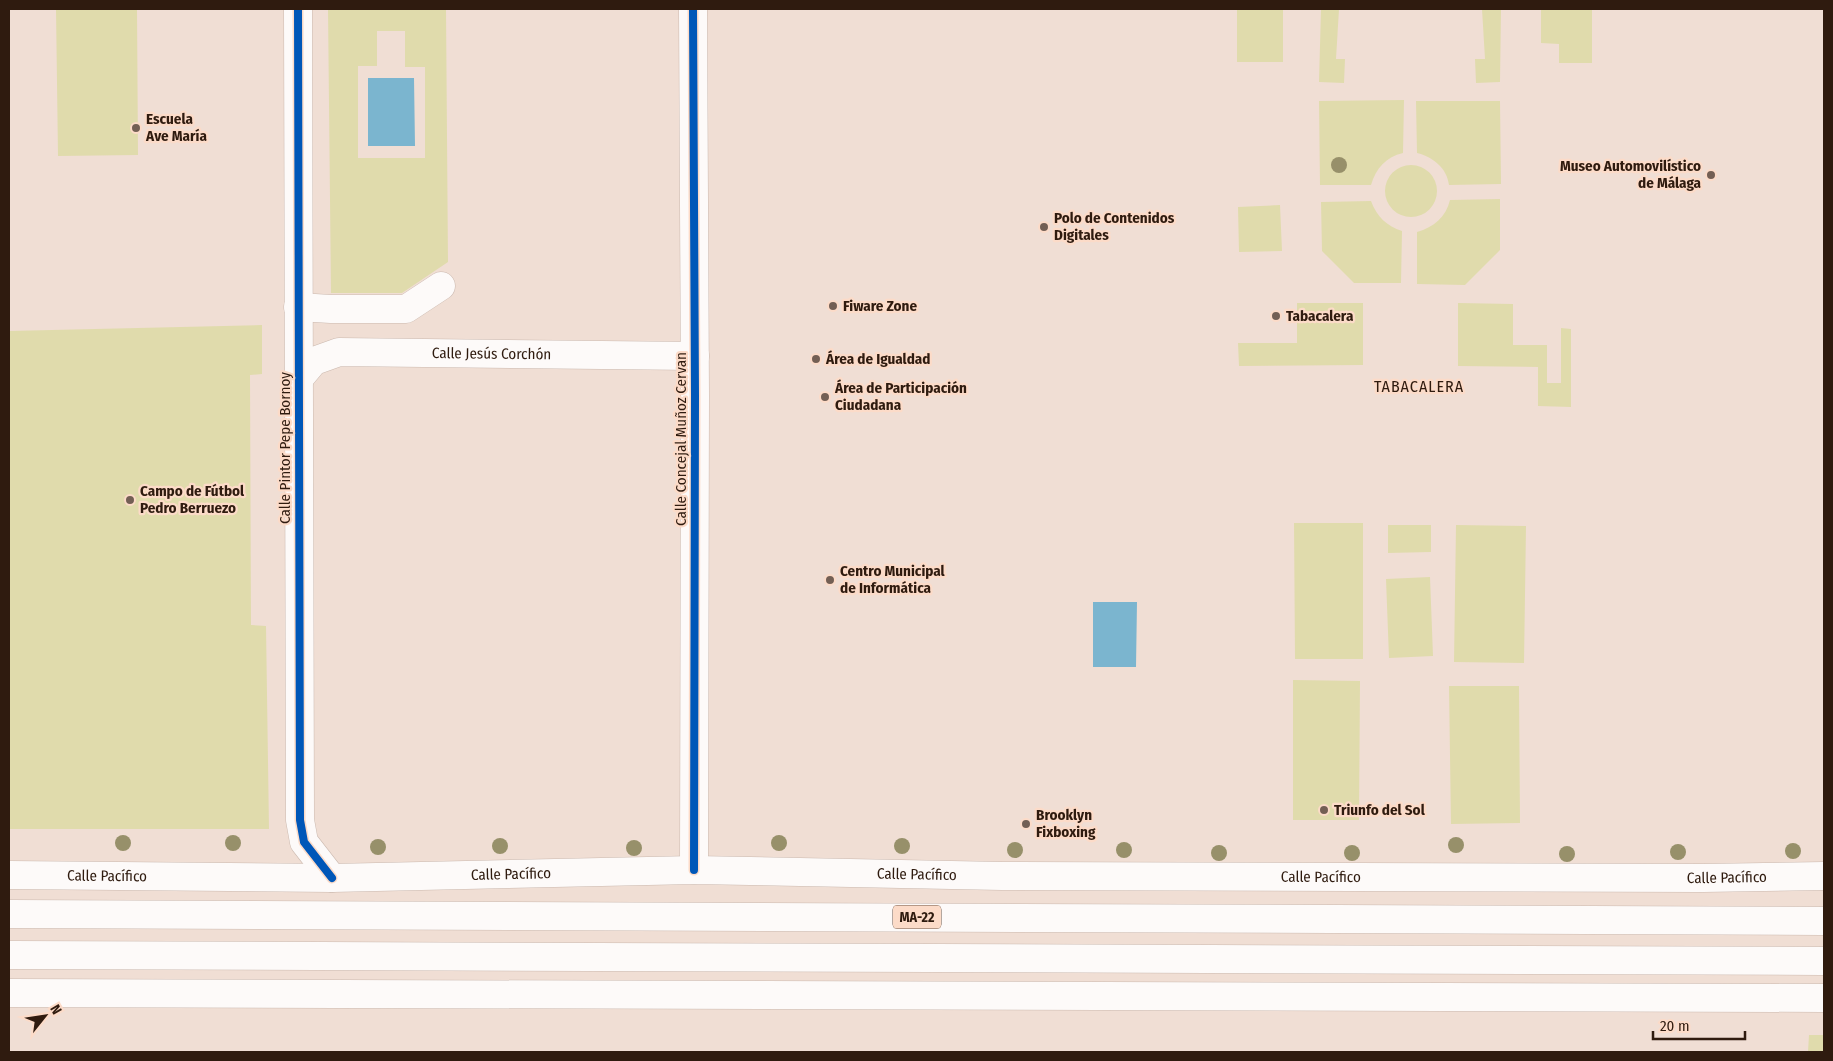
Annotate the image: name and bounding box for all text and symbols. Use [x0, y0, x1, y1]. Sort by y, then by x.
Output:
place label: Escuela Ave María [145, 110, 207, 145]
marker: Escuela Ave María [130, 122, 142, 134]
place label: Museo Automovilístico de Málaga [1560, 157, 1702, 192]
marker: Museo Automovilístico de Málaga [1705, 169, 1717, 181]
place label: Polo de Contenidos Digitales [1054, 209, 1175, 244]
marker: Polo de Contenidos Digitales [1038, 221, 1050, 233]
place label: Fiware Zone [843, 297, 917, 315]
marker: Fiware Zone [827, 300, 839, 312]
place label: Tabacalera [1286, 307, 1354, 325]
marker: Tabacalera [1270, 310, 1282, 322]
street label: Calle Jesús Corchón [432, 344, 551, 363]
place label: Área de Igualdad [825, 350, 930, 368]
street label: Calle Concejal Muñoz Cervan [672, 352, 690, 526]
marker: Área de Igualdad [810, 353, 822, 365]
street label: Calle Pintor Pepe Bornoy [276, 372, 294, 524]
district label: TABACALERA [1374, 377, 1464, 396]
place label: Área de Participación Ciudadana [834, 379, 967, 414]
marker: Área de Participación Ciudadana [819, 391, 831, 403]
place label: Campo de Fútbol Pedro Berruezo [140, 482, 245, 517]
marker: Campo de Fútbol Pedro Berruezo [124, 494, 136, 506]
place label: Centro Municipal de Informática [840, 562, 946, 597]
marker: Centro Municipal de Informática [824, 574, 836, 586]
place label: Triunfo del Sol [1334, 801, 1426, 819]
marker: Triunfo del Sol [1318, 804, 1330, 816]
place label: Brooklyn Fixboxing [1036, 806, 1096, 841]
marker: Brooklyn Fixboxing [1020, 818, 1032, 830]
street label: Calle Pacífico [471, 864, 551, 884]
street label: Calle Pacífico [877, 865, 957, 884]
street label: Calle Pacífico [67, 867, 147, 885]
street label: Calle Pacífico [1281, 868, 1361, 886]
street label: Calle Pacífico [1687, 868, 1767, 887]
road number: MA-22 [893, 906, 941, 929]
north arrow [20, 991, 70, 1041]
text: N [46, 1002, 65, 1018]
scale bar [1653, 1008, 1746, 1040]
text: 20 m [1660, 1017, 1690, 1035]

